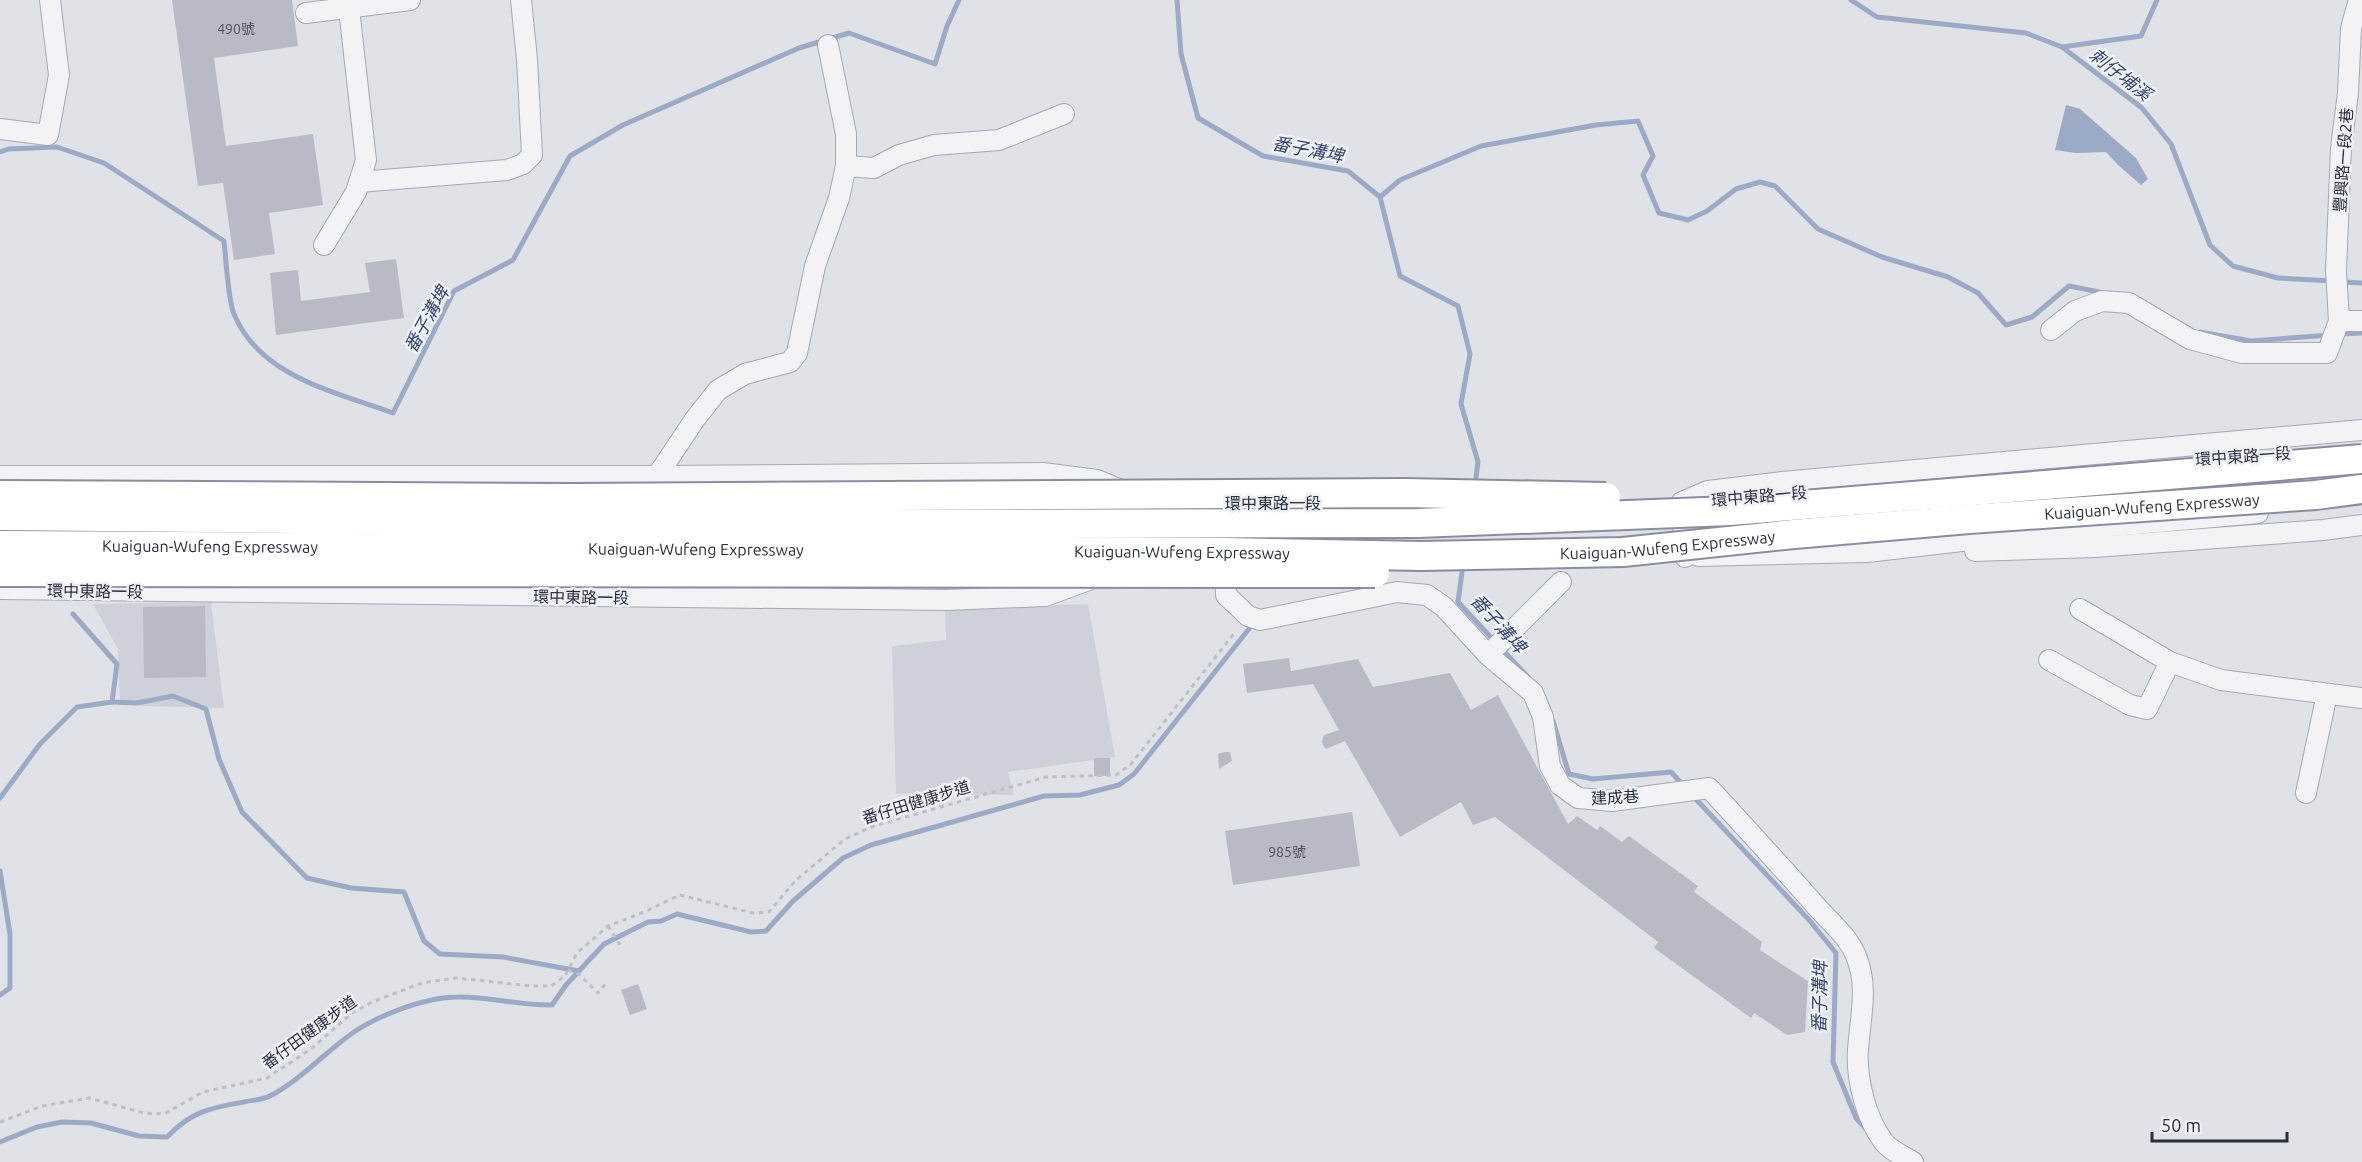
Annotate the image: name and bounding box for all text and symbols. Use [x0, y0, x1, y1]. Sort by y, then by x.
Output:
house number: 490號 [217, 21, 255, 37]
water label: 刺仔埔溪 [2086, 44, 2158, 106]
street label: 豐興路一段2巷 [2330, 107, 2356, 213]
water label: 番子溝埤 [1271, 132, 1347, 166]
water label: 番子溝埤 [400, 281, 453, 355]
street label: 環中東路一段 [2194, 444, 2292, 468]
street label: 環中東路一段 [1710, 483, 1808, 509]
street label: Kuaiguan-Wufeng Expressway [2044, 490, 2260, 523]
street label: 環中東路一段 [1225, 494, 1321, 512]
street label: Kuaiguan-Wufeng Expressway [1560, 527, 1776, 562]
street label: Kuaiguan-Wufeng Expressway [102, 537, 318, 556]
street label: Kuaiguan-Wufeng Expressway [588, 539, 804, 559]
street label: Kuaiguan-Wufeng Expressway [1074, 542, 1290, 562]
street label: 環中東路一段 [47, 581, 143, 601]
street label: 環中東路一段 [533, 587, 629, 607]
water label: 番子溝埤 [1467, 590, 1532, 658]
street label: 番仔田健康步道 [860, 777, 972, 827]
street label: 建成巷 [1591, 787, 1639, 807]
house number: 985號 [1268, 844, 1306, 860]
water label: 番子溝埤 [1808, 959, 1830, 1033]
street label: 番仔田健康步道 [258, 992, 360, 1072]
scale bar [2152, 1105, 2287, 1143]
text: 50 m [2161, 1115, 2201, 1135]

